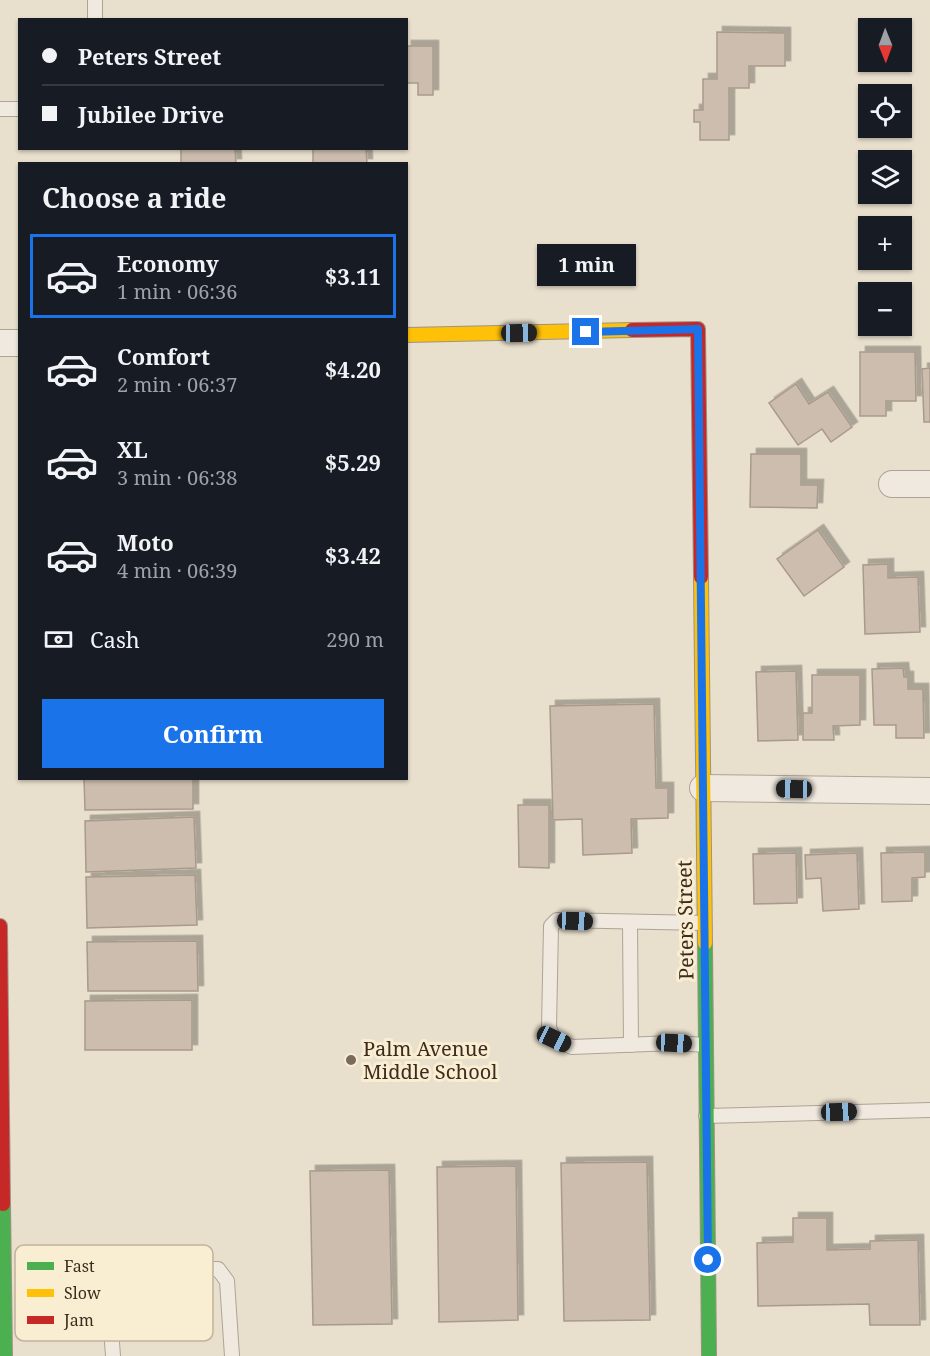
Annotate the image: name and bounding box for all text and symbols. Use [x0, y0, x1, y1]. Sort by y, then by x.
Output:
north arrow [858, 18, 912, 72]
map controls [858, 18, 912, 336]
text: Peters Street [78, 41, 221, 71]
button: locate [858, 84, 912, 138]
text: Jubilee Drive [78, 99, 224, 129]
button: layers [858, 150, 912, 204]
text: Choose a ride [42, 179, 227, 216]
button: + [858, 216, 912, 270]
callout: 1 min [536, 245, 636, 287]
text: Economy [117, 248, 219, 278]
icon: car [45, 249, 99, 303]
text: 1 min [558, 251, 615, 278]
text: $3.11 [325, 261, 381, 291]
text: 1 min · 06:36 [117, 278, 237, 305]
button: − [858, 282, 912, 336]
route end [572, 318, 599, 345]
car [501, 324, 537, 342]
text: Comfort [117, 341, 210, 371]
icon: car [45, 342, 99, 396]
text: $4.20 [325, 354, 381, 384]
text: 2 min · 06:37 [117, 371, 237, 398]
text: XL [117, 434, 148, 464]
icon: car [45, 435, 99, 489]
text: $5.29 [325, 447, 381, 477]
text: 3 min · 06:38 [117, 464, 237, 491]
text: Moto [117, 527, 174, 557]
icon: car [45, 528, 99, 582]
text: $3.42 [325, 540, 381, 570]
text: 4 min · 06:39 [117, 557, 237, 584]
icon: cash [42, 623, 75, 656]
text: Cash [90, 624, 140, 654]
text: 290 m [326, 626, 384, 653]
button: Confirm [42, 699, 384, 768]
car [776, 780, 812, 798]
street label: Peters Street [670, 860, 700, 980]
car [557, 911, 593, 931]
car [534, 1023, 574, 1055]
car [656, 1033, 692, 1053]
place label: Palm Avenue Middle School [363, 1035, 498, 1085]
marker: Palm Avenue Middle School [344, 1053, 358, 1067]
car [821, 1102, 857, 1122]
legend [15, 1245, 213, 1341]
route start [694, 1246, 721, 1273]
text: Fast [64, 1255, 95, 1277]
text: Slow [64, 1282, 101, 1304]
text: Jam [63, 1309, 94, 1331]

